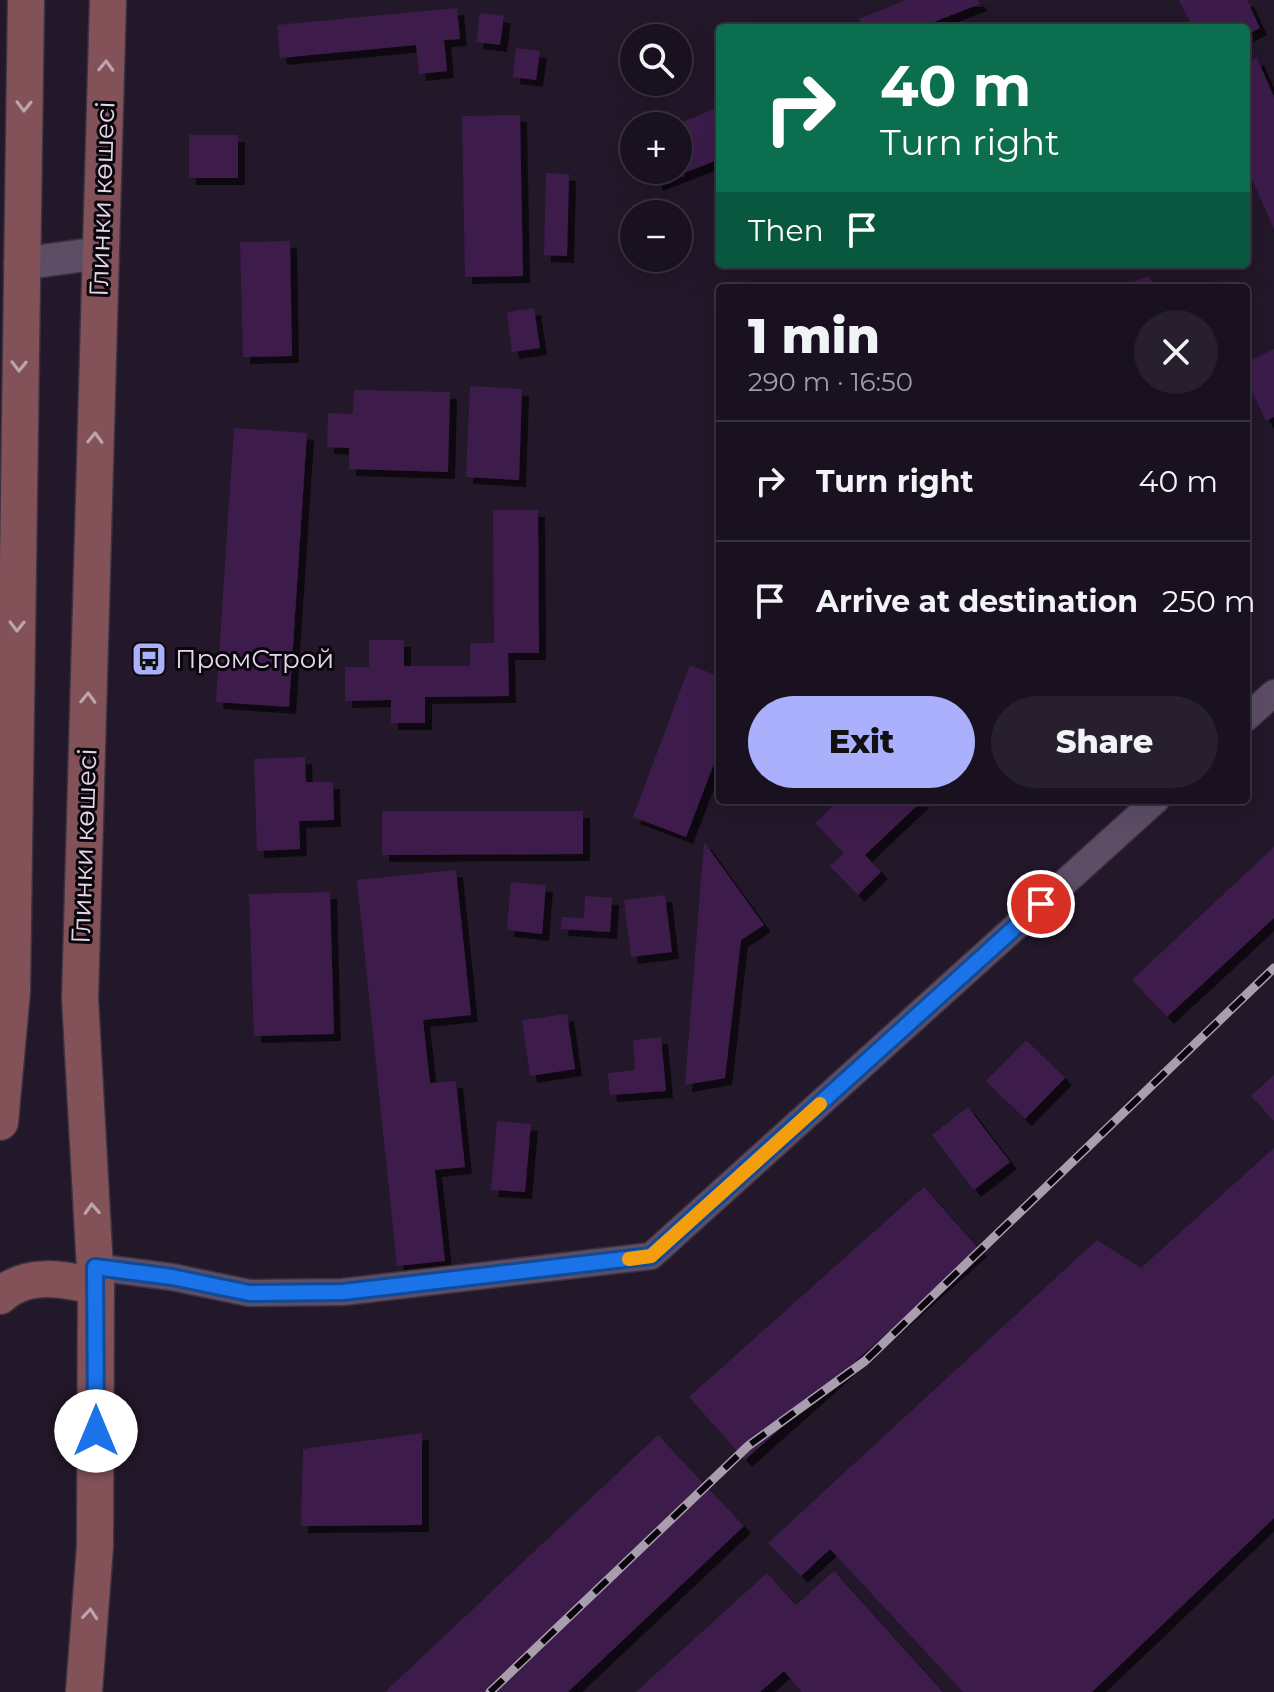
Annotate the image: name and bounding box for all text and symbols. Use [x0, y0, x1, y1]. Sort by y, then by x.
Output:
map controls [620, 24, 692, 272]
button: search [620, 24, 692, 96]
text: 40 m [880, 52, 1031, 120]
icon: right [748, 56, 852, 160]
one-way arrow [97, 59, 114, 72]
one-way arrow [15, 100, 33, 113]
street label: Глинки көшесі [83, 101, 121, 297]
button: + [620, 112, 692, 184]
text: Turn right [880, 120, 1060, 164]
button: − [620, 200, 692, 272]
icon: arrive [840, 208, 884, 252]
text: Then [748, 212, 824, 249]
text: 1 min [748, 307, 880, 365]
button: close [1134, 310, 1218, 394]
one-way arrow [11, 360, 28, 373]
text: 290 m · 16:50 [748, 366, 913, 398]
one-way arrow [87, 431, 104, 444]
icon: right [748, 459, 792, 503]
text: Turn right [816, 463, 973, 500]
text: 40 m [1139, 463, 1218, 500]
icon: arrive [748, 579, 792, 623]
text: Arrive at destination [816, 583, 1138, 620]
text: 250 m [1162, 583, 1256, 620]
one-way arrow [8, 620, 25, 633]
bus stop icon: ПромСтрой [130, 640, 168, 678]
place label: ПромСтрой [175, 643, 334, 675]
one-way arrow [79, 691, 97, 704]
button: Exit [748, 696, 975, 788]
button: Share [991, 696, 1218, 788]
street label: Глинки көшесі [65, 748, 103, 944]
pin [1007, 870, 1075, 938]
icon: arrive [1019, 882, 1063, 926]
one-way arrow [84, 1202, 101, 1215]
position arrow [54, 1389, 138, 1473]
one-way arrow [81, 1607, 98, 1620]

